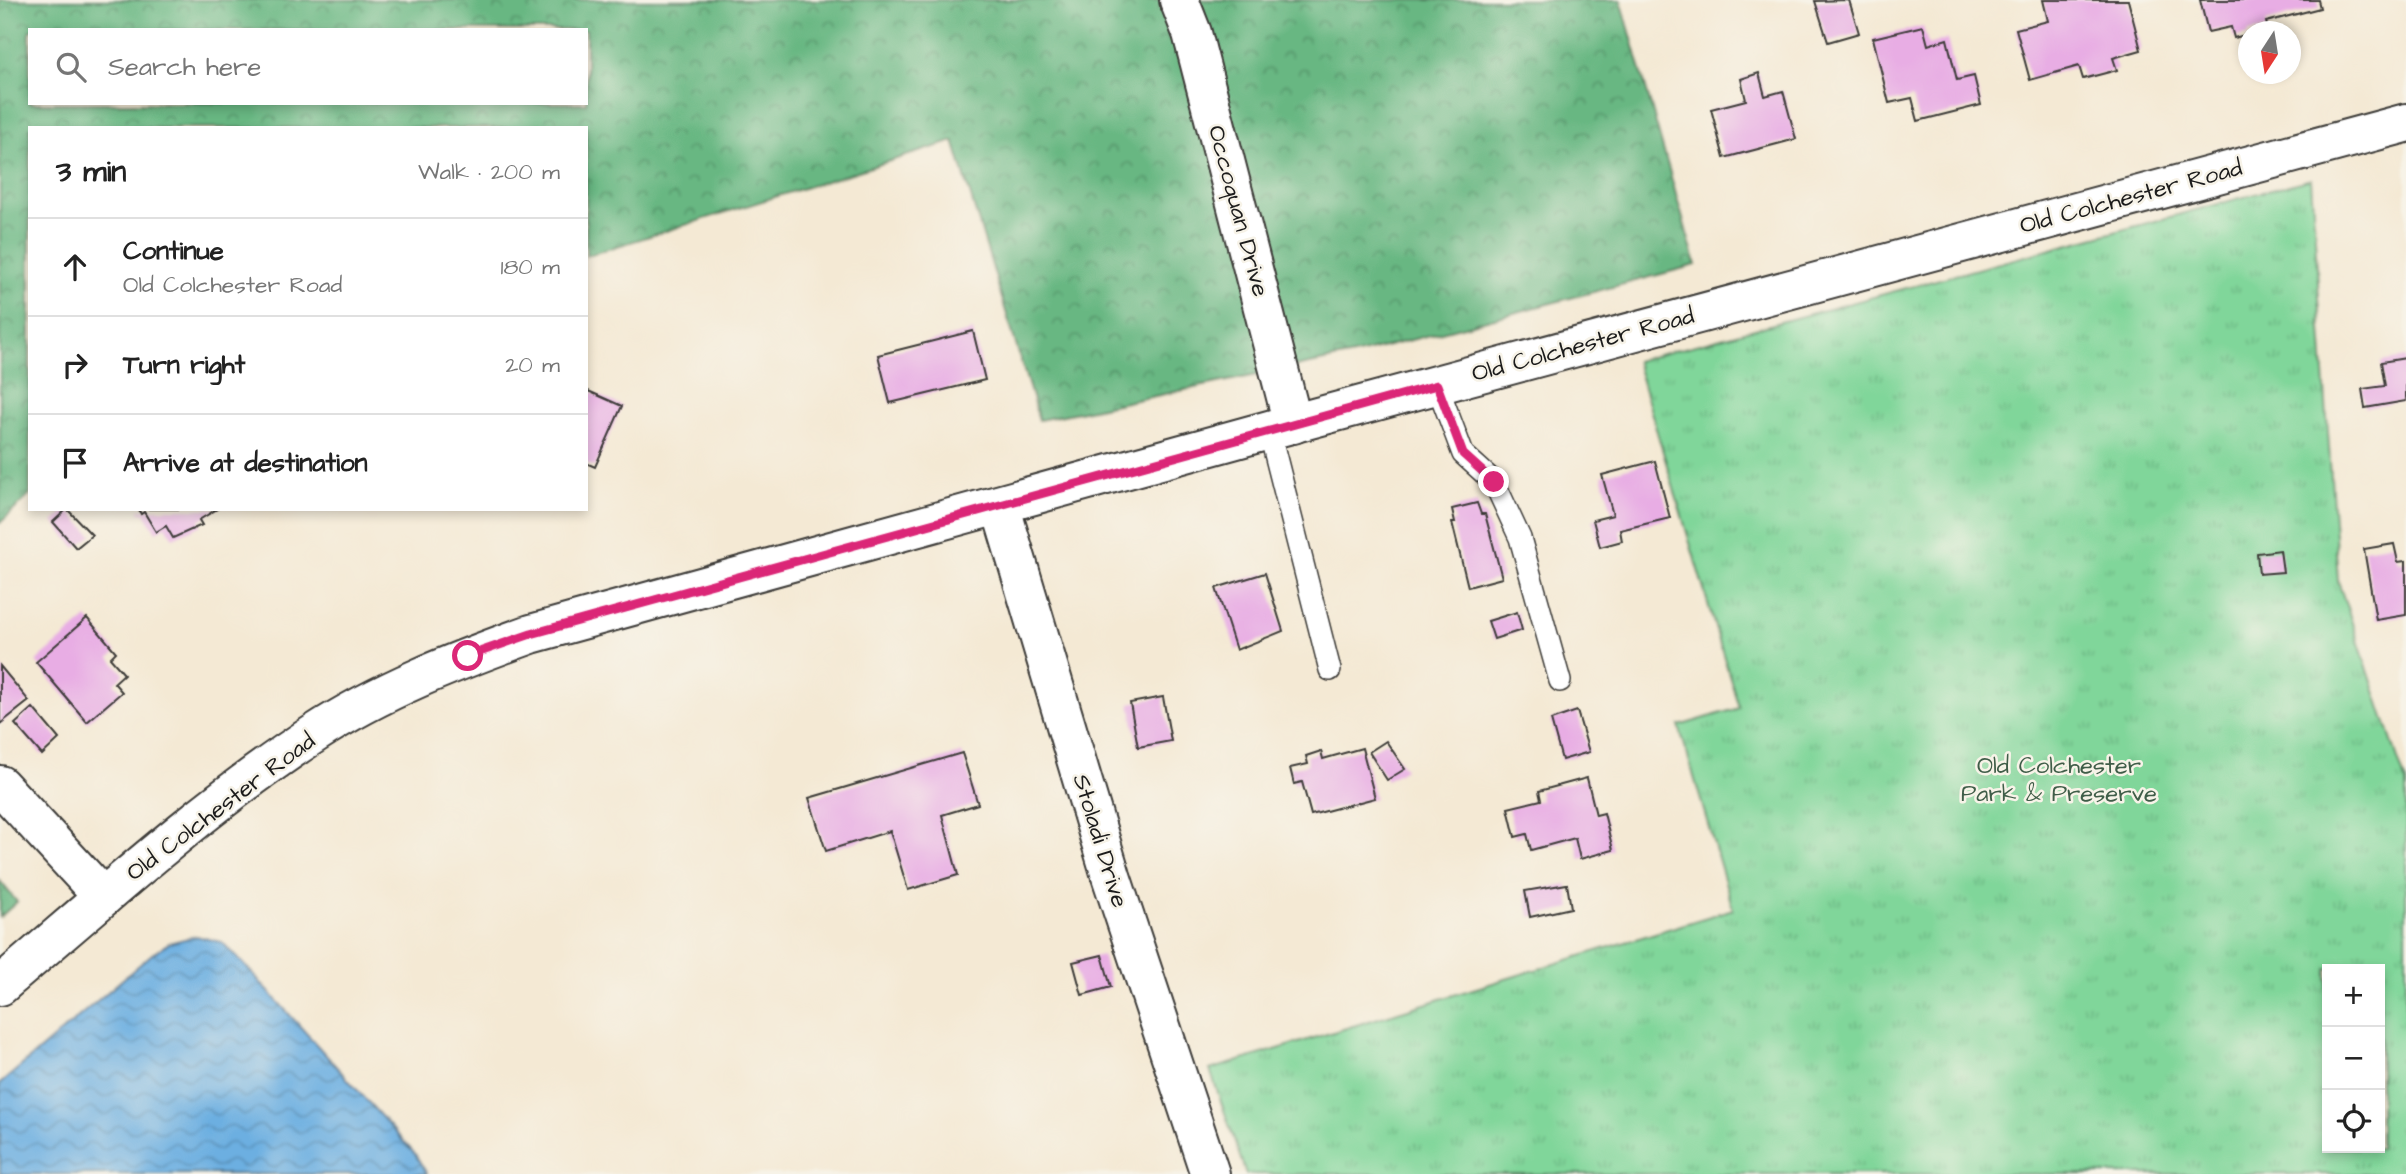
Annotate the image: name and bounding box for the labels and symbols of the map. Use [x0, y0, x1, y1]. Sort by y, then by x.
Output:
north arrow [2238, 21, 2301, 84]
street label: Occoquan Drive [1199, 122, 1277, 300]
street label: Old Colchester Road [2016, 151, 2246, 243]
street label: Old Colchester Road [1468, 299, 1698, 391]
route end [1478, 466, 1509, 497]
route start [452, 640, 483, 671]
street label: Old Colchester Road [119, 725, 323, 889]
park label: Old Colchester Park & Preserve [1961, 749, 2157, 811]
street label: Stoladi Drive [1064, 770, 1136, 912]

